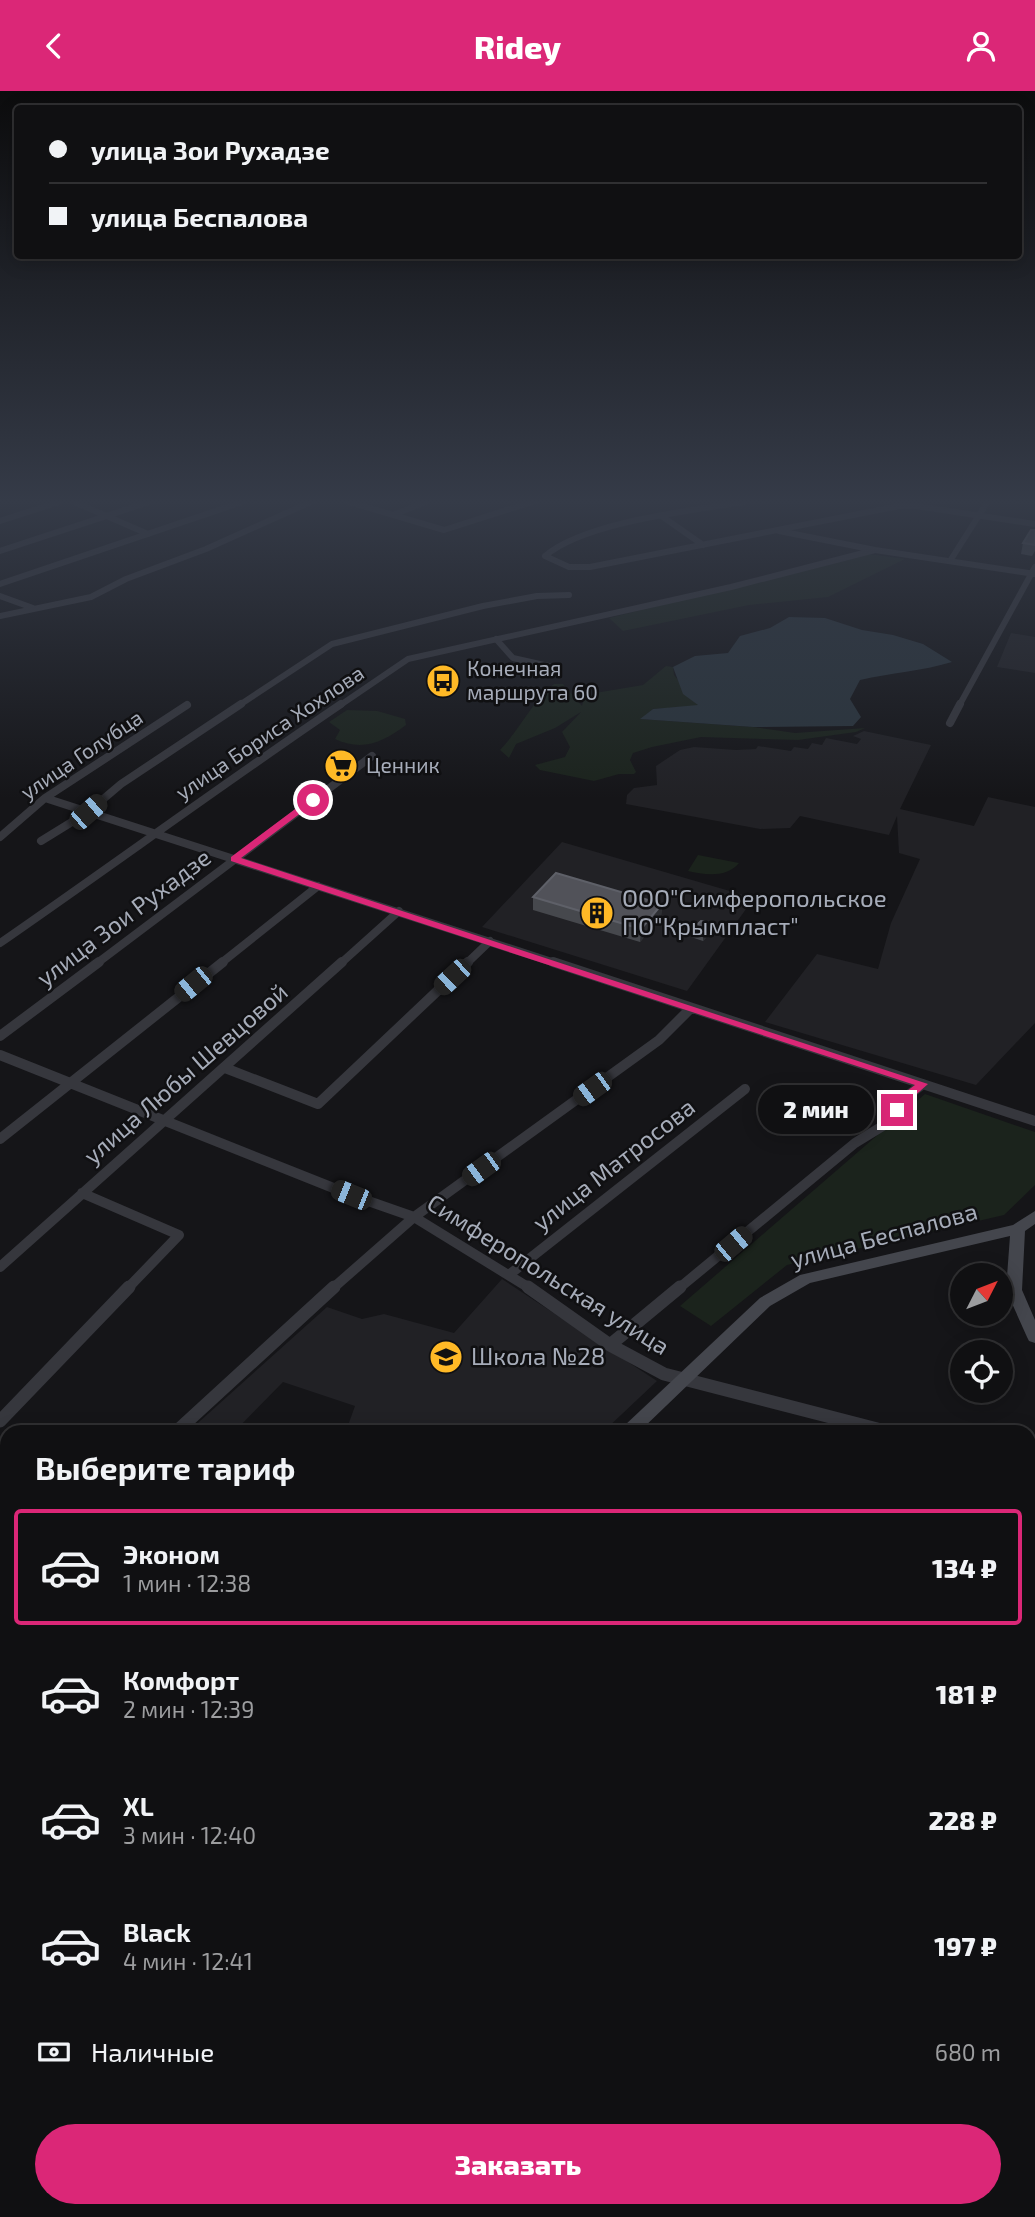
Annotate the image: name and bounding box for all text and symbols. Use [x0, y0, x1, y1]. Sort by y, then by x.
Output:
icon: back [35, 27, 73, 65]
text: Ridey [474, 27, 561, 65]
icon: person [962, 27, 1000, 65]
text: улица Зои Рухадзе [91, 134, 330, 165]
text: улица Беспалова [91, 201, 308, 232]
place label: Конечная маршрута 60 [467, 655, 598, 705]
street label: улица Бориса Хохлова [170, 659, 369, 805]
bus stop icon: Конечная маршрута 60 [424, 662, 462, 700]
street label: улица Голубца [15, 704, 148, 805]
supermarket icon: Ценник [322, 747, 360, 785]
place label: Ценник [366, 752, 440, 777]
route start [297, 784, 329, 816]
car [66, 790, 111, 834]
street label: улица Зои Рухадзе [30, 842, 217, 993]
place label: ООО"Симферопольское ПО"Крымпласт" [622, 883, 887, 940]
building icon: ООО"Симферопольское ПО"Крымпласт" [578, 894, 616, 932]
car [430, 955, 475, 999]
car [171, 963, 216, 1005]
street label: улица Любы Шевцовой [77, 976, 294, 1170]
car [569, 1068, 616, 1110]
callout: 2 мин [757, 1086, 872, 1135]
street label: улица Матросова [526, 1091, 701, 1237]
route end [881, 1094, 913, 1126]
text: 2 мин [783, 1095, 849, 1123]
car [458, 1148, 505, 1190]
car [328, 1177, 375, 1213]
street label: Симферопольская улица [422, 1187, 675, 1361]
street label: улица Беспалова [787, 1196, 981, 1274]
car [711, 1222, 756, 1266]
north arrow [950, 1263, 1013, 1327]
map controls [950, 1263, 1013, 1403]
school or university icon: Школа №28 [427, 1338, 465, 1376]
button: locate [950, 1340, 1013, 1403]
place label: Школа №28 [471, 1341, 605, 1370]
text: Выберите тариф [35, 1448, 295, 1486]
icon: car [39, 1536, 102, 1599]
text: Эконом [123, 1538, 220, 1569]
text: 134 ₽ [932, 1552, 997, 1583]
text: 1 мин · 12:38 [123, 1569, 251, 1597]
icon: car [39, 1662, 102, 1725]
text: Комфорт [123, 1664, 239, 1695]
text: 181 ₽ [936, 1678, 997, 1709]
text: 2 мин · 12:39 [123, 1695, 254, 1723]
icon: car [39, 1788, 102, 1851]
text: XL [123, 1790, 154, 1821]
text: 228 ₽ [928, 1804, 997, 1835]
text: 3 мин · 12:40 [123, 1821, 256, 1849]
icon: car [39, 1914, 102, 1977]
text: Black [123, 1916, 191, 1947]
text: 197 ₽ [934, 1930, 997, 1961]
text: 4 мин · 12:41 [123, 1947, 253, 1975]
icon: cash [35, 2033, 73, 2071]
text: Наличные [91, 2036, 214, 2067]
text: 680 m [935, 2038, 1001, 2066]
button: Заказать [35, 2124, 1001, 2204]

